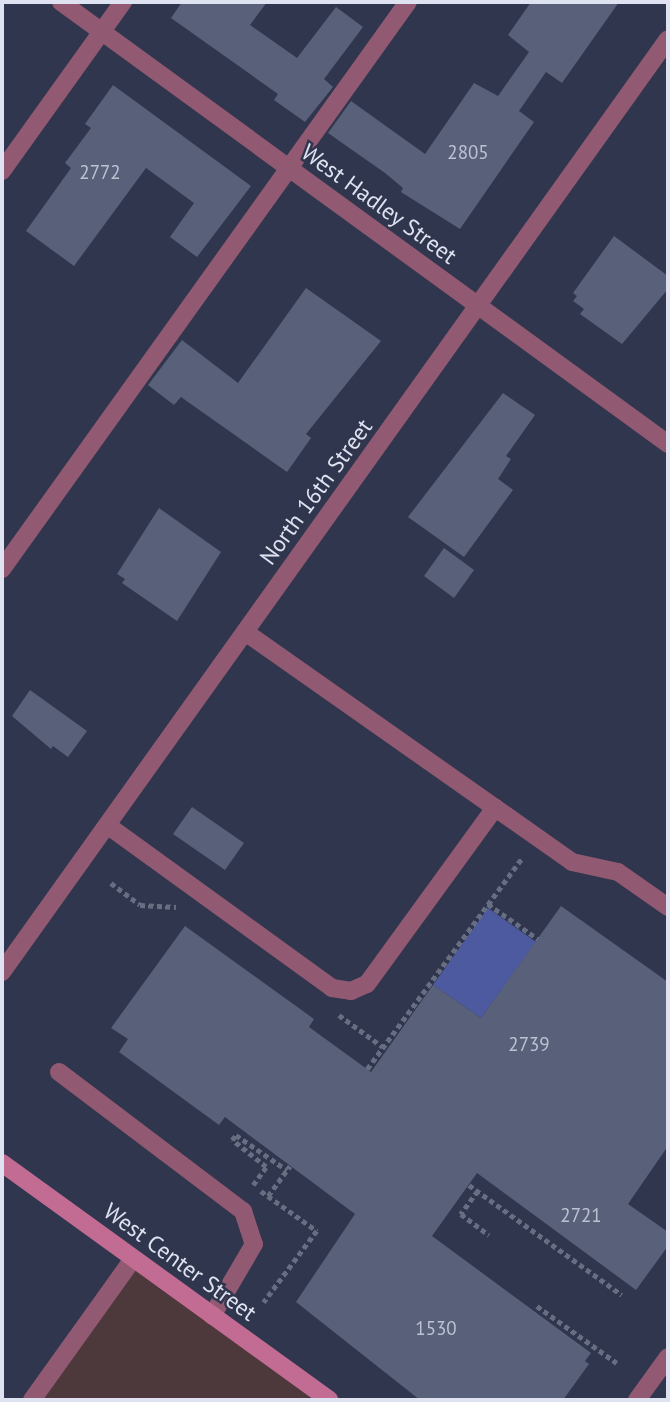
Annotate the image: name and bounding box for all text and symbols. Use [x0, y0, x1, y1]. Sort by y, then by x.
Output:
street label: West Hadley Street [296, 138, 462, 270]
house number: 2805 [447, 142, 489, 164]
house number: 2772 [79, 162, 121, 184]
street label: North 16th Street [254, 414, 378, 570]
house number: 2739 [508, 1034, 550, 1056]
street label: West Center Street [98, 1197, 262, 1327]
house number: 2721 [560, 1205, 602, 1227]
house number: 1530 [415, 1318, 457, 1340]

